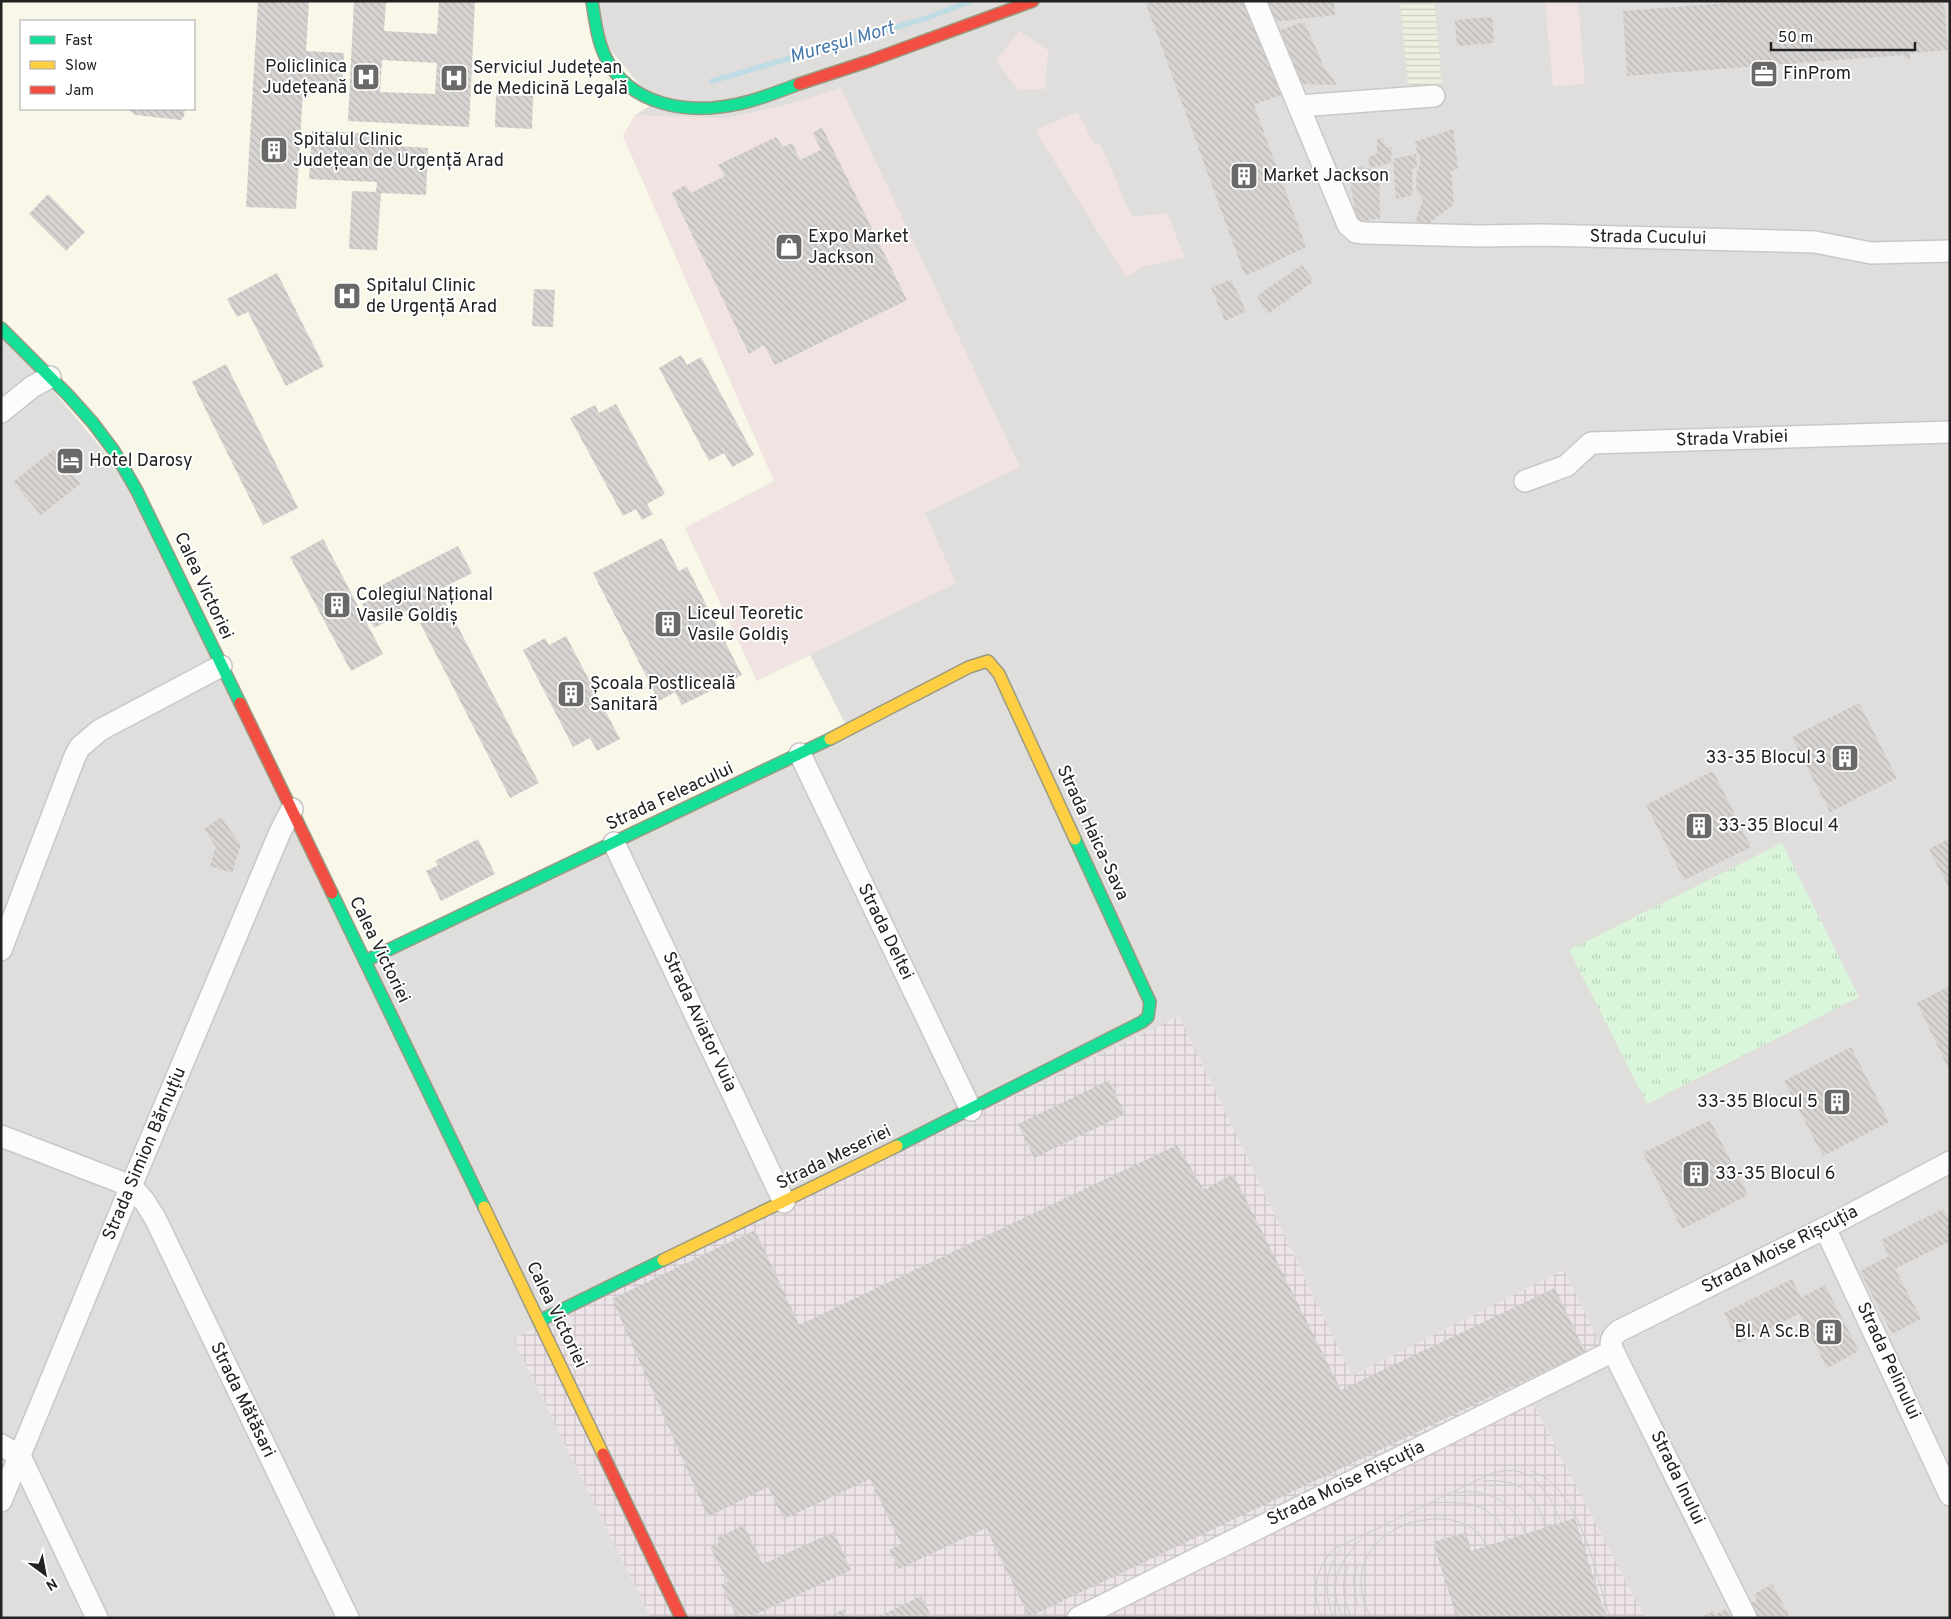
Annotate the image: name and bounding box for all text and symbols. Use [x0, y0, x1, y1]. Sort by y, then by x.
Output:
water label: Mureșul Mort [787, 16, 898, 69]
legend [20, 20, 195, 110]
scale bar [1771, 20, 1915, 52]
text: 50 m [1778, 29, 1813, 48]
text: Fast [65, 32, 93, 51]
place label: Policlinica Județeană [262, 56, 347, 100]
text: Slow [65, 57, 97, 76]
place label: Serviciul Județean de Medicină Legală [473, 57, 628, 101]
office icon: FinProm [1749, 59, 1779, 89]
hospital icon: Policlinica Județeană [351, 62, 381, 92]
hospital icon: Serviciul Județean de Medicină Legală [439, 63, 469, 93]
place label: FinProm [1783, 63, 1851, 86]
text: Jam [65, 82, 94, 101]
place label: Spitalul Clinic Județean de Urgență Arad [293, 129, 504, 173]
building icon: Spitalul Clinic Județean de Urgență Arad [259, 135, 289, 165]
building icon: Market Jackson [1229, 161, 1259, 191]
place label: Market Jackson [1263, 165, 1389, 188]
street label: Strada Cucului [1589, 225, 1707, 251]
place label: Expo Market Jackson [808, 226, 909, 270]
shop icon: Expo Market Jackson [774, 232, 804, 262]
place label: Spitalul Clinic de Urgență Arad [366, 275, 497, 319]
hospital icon: Spitalul Clinic de Urgență Arad [332, 281, 362, 311]
street label: Strada Vrabiei [1675, 426, 1789, 452]
hotel icon: Hotel Darosy [55, 446, 85, 476]
place label: Hotel Darosy [89, 450, 192, 473]
street label: Calea Victoriei [168, 529, 238, 643]
place label: Colegiul Național Vasile Goldiș [356, 584, 493, 628]
building icon: Colegiul Național Vasile Goldiș [322, 590, 352, 620]
place label: Liceul Teoretic Vasile Goldiș [687, 603, 804, 647]
building icon: Liceul Teoretic Vasile Goldiș [653, 609, 683, 639]
place label: Școala Postliceală Sanitară [590, 673, 735, 717]
building icon: Școala Postliceală Sanitară [556, 679, 586, 709]
building icon: 33-35 Blocul 3 [1830, 743, 1860, 773]
place label: 33-35 Blocul 3 [1705, 747, 1826, 770]
street label: Strada Feleacului [603, 757, 737, 837]
street label: Strada Haica-Sava [1051, 762, 1133, 904]
building icon: 33-35 Blocul 4 [1684, 811, 1714, 841]
place label: 33-35 Blocul 4 [1718, 815, 1839, 838]
street label: Strada Deltei [852, 880, 918, 984]
street label: Calea Victoriei [343, 893, 415, 1007]
street label: Strada Aviator Vuia [656, 948, 742, 1096]
street label: Strada Simion Bărnuțiu [98, 1064, 192, 1244]
building icon: 33-35 Blocul 5 [1822, 1087, 1852, 1117]
place label: 33-35 Blocul 5 [1697, 1091, 1818, 1114]
street label: Strada Meseriei [773, 1120, 895, 1196]
building icon: 33-35 Blocul 6 [1681, 1159, 1711, 1189]
place label: 33-35 Blocul 6 [1715, 1163, 1836, 1186]
street label: Strada Moise Rișcuția [1698, 1201, 1862, 1299]
street label: Calea Victoriei [520, 1258, 592, 1372]
street label: Strada Pelinului [1851, 1299, 1925, 1423]
building icon: Bl. A Sc.B [1814, 1317, 1844, 1347]
place label: Bl. A Sc.B [1735, 1321, 1810, 1344]
street label: Strada Mătăsari [204, 1338, 280, 1462]
street label: Strada Inului [1644, 1427, 1710, 1529]
street label: Strada Moise Rișcuția [1263, 1436, 1429, 1532]
north arrow [20, 1549, 70, 1599]
text: N [42, 1574, 60, 1594]

